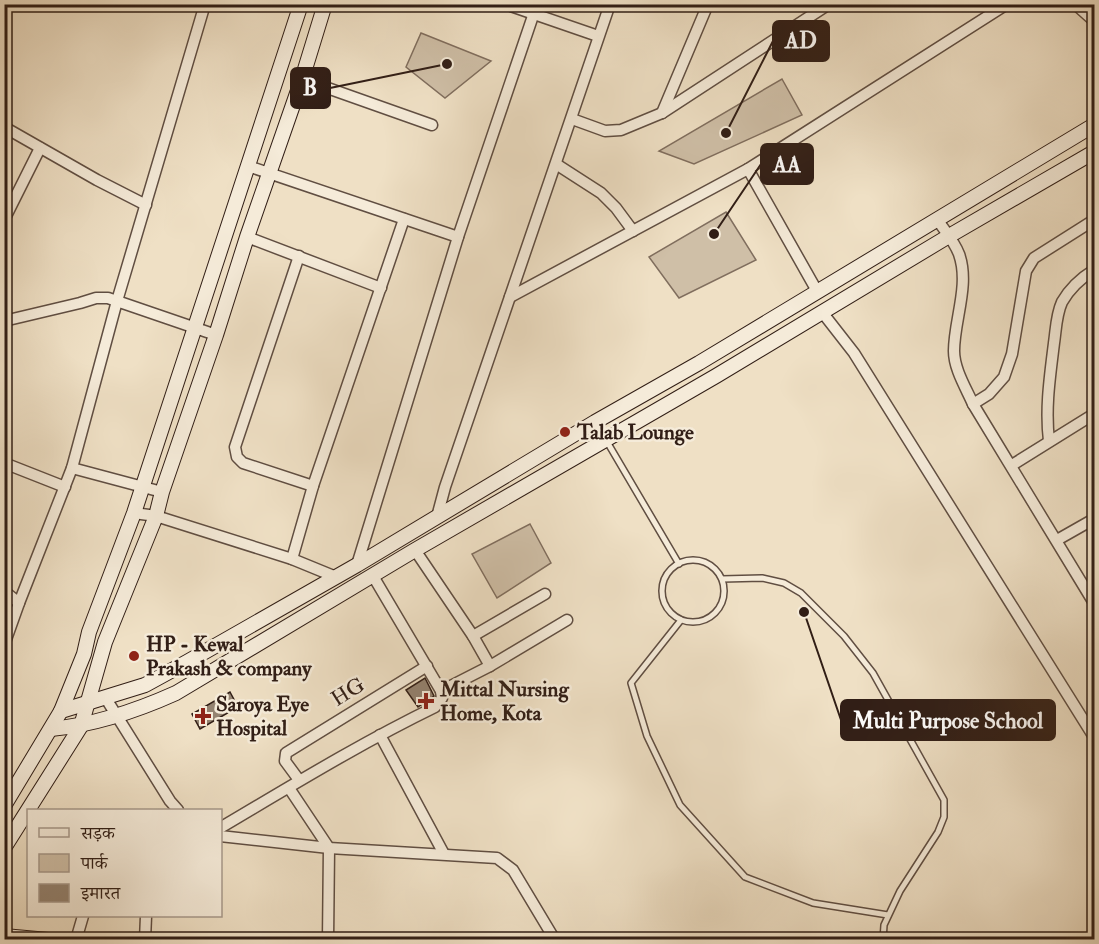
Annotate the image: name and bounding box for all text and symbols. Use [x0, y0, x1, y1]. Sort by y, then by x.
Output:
callout: AD [773, 21, 829, 61]
text: AD [784, 27, 817, 55]
callout: B [291, 68, 330, 108]
text: B [303, 74, 317, 102]
callout: AA [761, 144, 813, 184]
text: AA [772, 151, 802, 179]
place label: Talab Lounge [576, 419, 694, 446]
marker: Talab Lounge [558, 425, 572, 439]
place label: HP - Kewal Prakash & company [146, 631, 312, 682]
marker: HP - Kewal Prakash & company [127, 649, 141, 663]
street label: HG [326, 671, 370, 713]
place label: Mittal Nursing Home, Kota [439, 676, 569, 727]
place label: Saroya Eye Hospital [216, 691, 309, 742]
marker: Mittal Nursing Home, Kota [417, 692, 435, 710]
callout: Multi Purpose School [841, 700, 1055, 740]
marker: Saroya Eye Hospital [194, 707, 212, 725]
text: Multi Purpose School [852, 707, 1044, 736]
legend [27, 809, 222, 917]
text: सड़क [80, 822, 116, 845]
text: पार्क [80, 852, 109, 875]
text: इमारत [80, 882, 121, 905]

